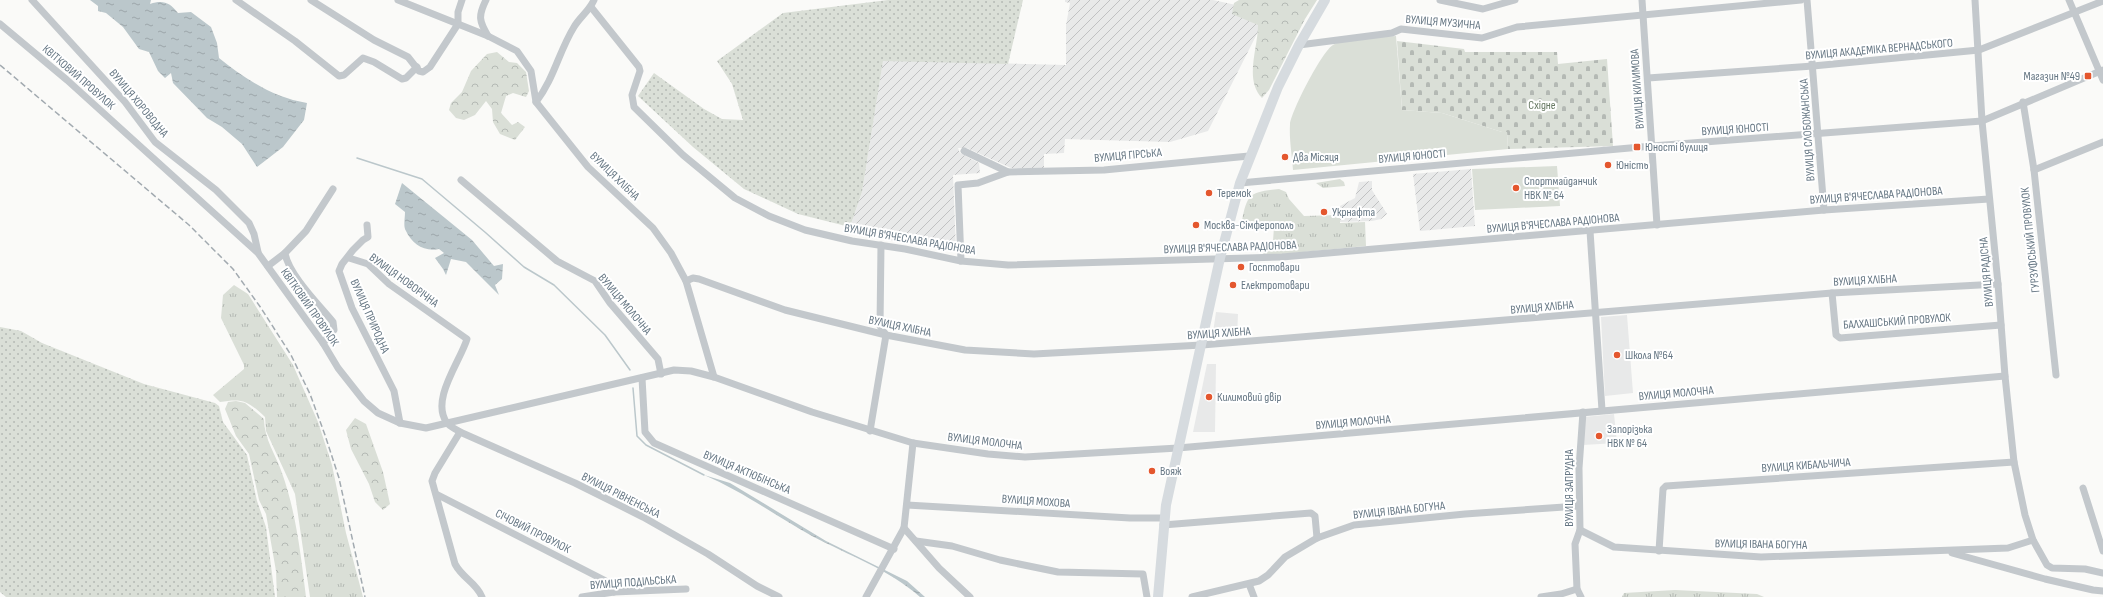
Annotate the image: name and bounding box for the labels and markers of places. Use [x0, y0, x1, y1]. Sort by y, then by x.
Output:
place label: Магазин №49 [2024, 69, 2080, 84]
marker: Магазин №49 [2083, 71, 2093, 81]
place label: Юності вулиця [1645, 140, 1708, 155]
marker: Юності вулиця [1632, 142, 1642, 152]
place label: Два Місяця [1293, 150, 1339, 165]
marker: Два Місяця [1280, 152, 1290, 162]
place label: Юність [1616, 158, 1649, 173]
marker: Юність [1603, 160, 1613, 170]
place label: Спортмайданчик НВК № 64 [1524, 174, 1597, 203]
marker: Спортмайданчик НВК № 64 [1511, 183, 1521, 193]
place label: Теремок [1217, 186, 1252, 201]
marker: Теремок [1204, 188, 1214, 198]
place label: Укрнафта [1332, 205, 1375, 220]
marker: Укрнафта [1319, 207, 1329, 217]
place label: Москва-Сімферополь [1204, 218, 1294, 233]
marker: Москва-Сімферополь [1191, 220, 1201, 230]
place label: Госптовари [1249, 260, 1300, 275]
marker: Госптовари [1236, 262, 1246, 272]
place label: Електротовари [1241, 278, 1309, 293]
marker: Електротовари [1228, 280, 1238, 290]
place label: Школа №64 [1625, 348, 1673, 363]
marker: Школа №64 [1612, 350, 1622, 360]
place label: Килимовий двір [1217, 390, 1281, 405]
marker: Килимовий двір [1204, 392, 1214, 402]
place label: Запорізька НВК № 64 [1607, 422, 1653, 451]
marker: Запорізька НВК № 64 [1594, 431, 1604, 441]
place label: Вояж [1160, 464, 1182, 479]
marker: Вояж [1147, 466, 1157, 476]

